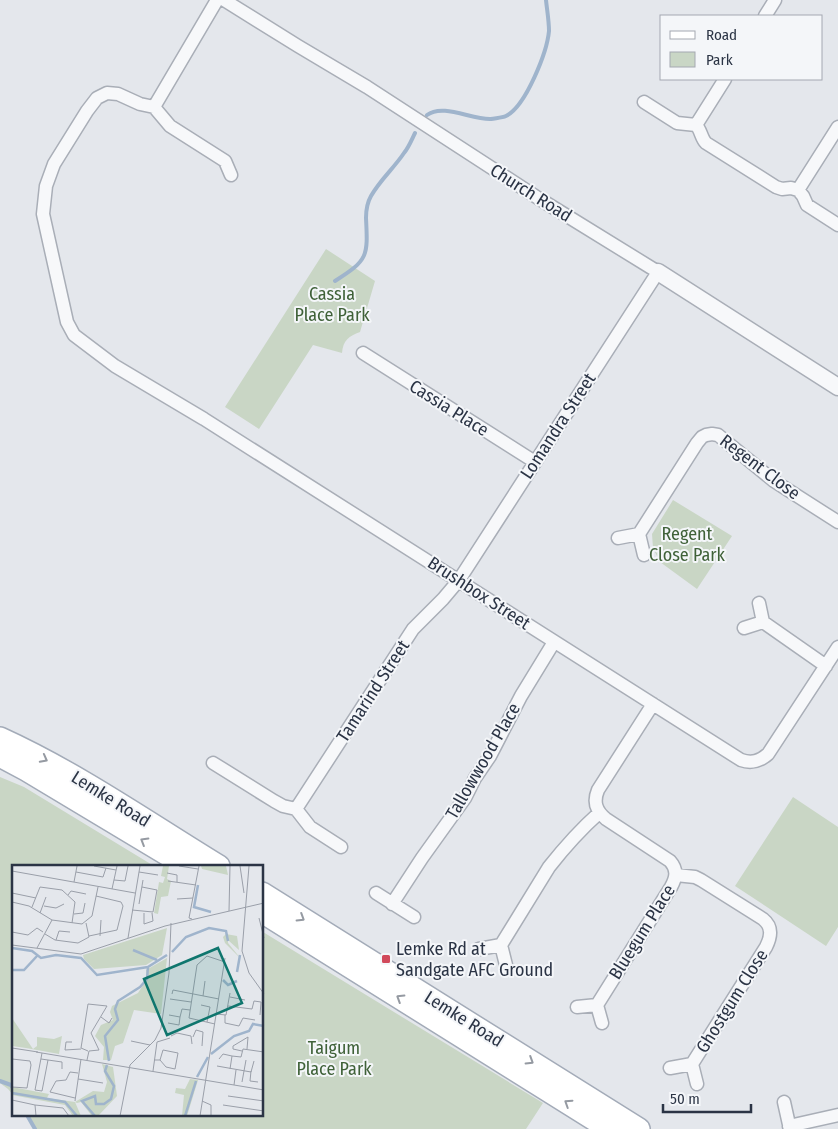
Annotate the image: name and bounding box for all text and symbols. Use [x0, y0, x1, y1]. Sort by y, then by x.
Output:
legend [660, 15, 823, 80]
text: Road [706, 26, 737, 44]
text: Park [706, 51, 733, 69]
street label: Church Road [486, 159, 576, 227]
park label: Cassia Place Park [294, 283, 370, 326]
street label: Lomandra Street [516, 369, 600, 483]
street label: Cassia Place [405, 375, 493, 441]
street label: Regent Close [716, 430, 805, 504]
park label: Regent Close Park [649, 523, 726, 566]
street label: Brushbox Street [424, 552, 535, 634]
street label: Tamarind Street [332, 636, 414, 746]
street label: Tallowwood Place [441, 699, 525, 823]
one-way arrow [38, 753, 47, 763]
street label: Lemke Road [67, 766, 155, 832]
one-way arrow [141, 838, 150, 848]
inset map [12, 865, 264, 1116]
street label: Bluegum Place [604, 880, 680, 983]
one-way arrow [296, 911, 305, 921]
place label: Lemke Rd at Sandgate AFC Ground [396, 938, 553, 981]
street label: Ghostgum Close [691, 945, 773, 1057]
marker: Lemke Rd at Sandgate AFC Ground [380, 953, 392, 965]
street label: Lemke Road [420, 986, 508, 1052]
one-way arrow [397, 994, 406, 1004]
park label: Taigum Place Park [296, 1037, 372, 1080]
one-way arrow [525, 1054, 534, 1064]
scale bar [663, 1082, 750, 1114]
text: 50 m [670, 1090, 700, 1108]
one-way arrow [564, 1099, 573, 1109]

